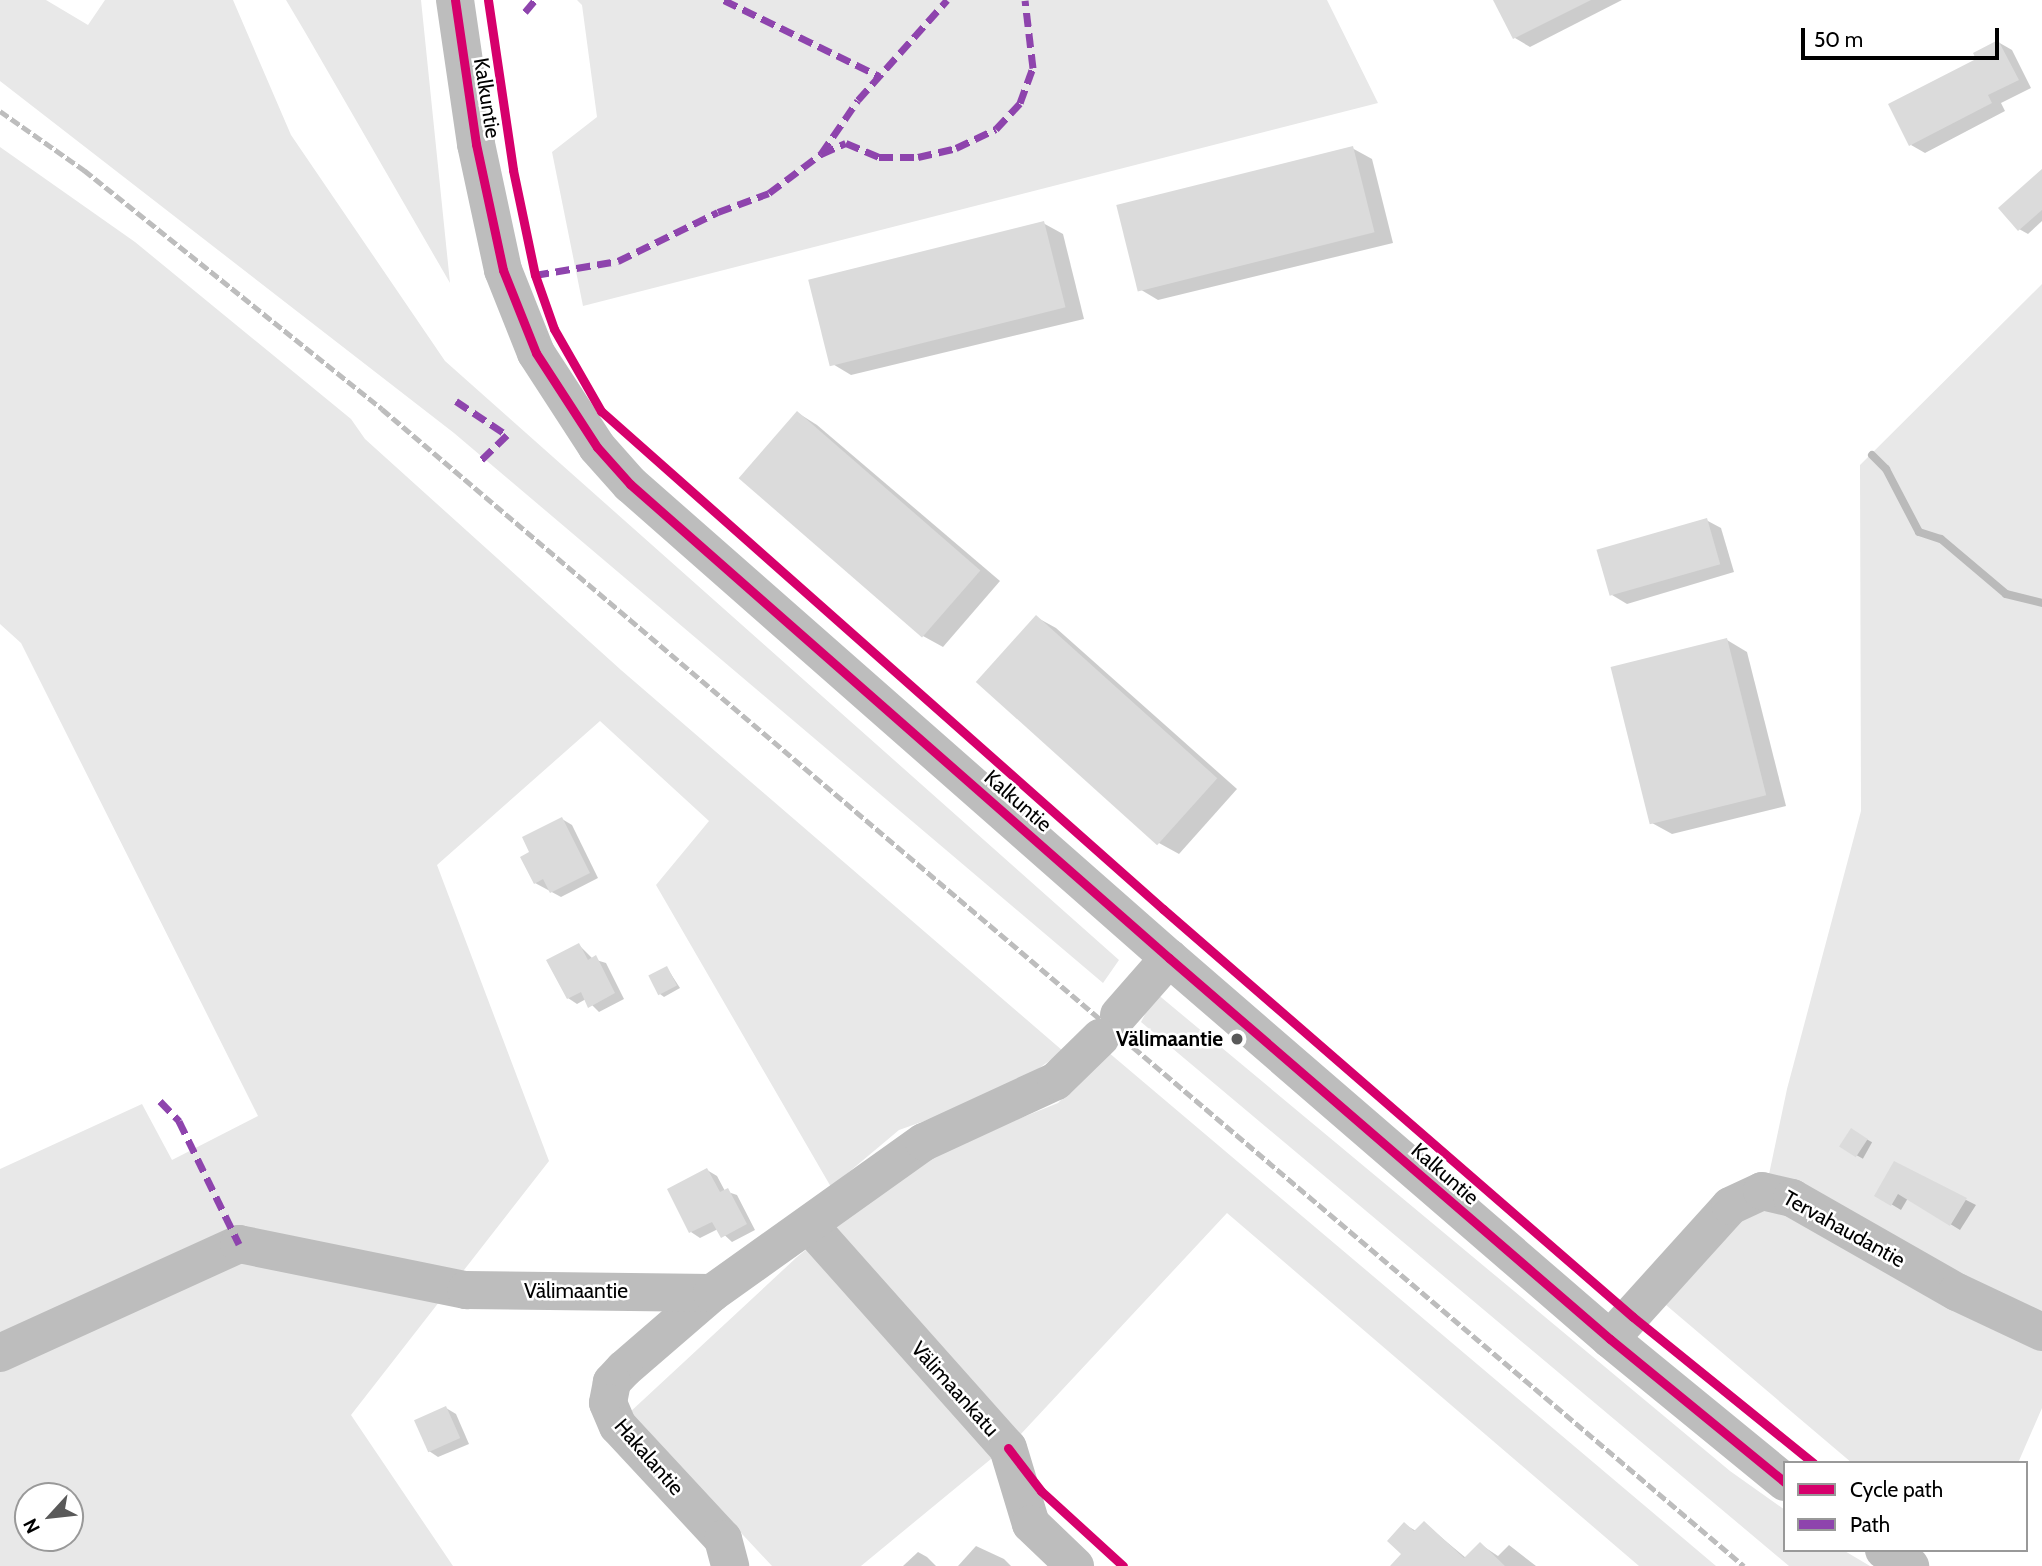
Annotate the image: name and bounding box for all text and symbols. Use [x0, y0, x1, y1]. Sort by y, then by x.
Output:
scale bar [1804, 14, 2002, 58]
text: 50 m [1814, 27, 1863, 52]
street label: Kalkuntie [468, 56, 506, 140]
street label: Kalkuntie [979, 765, 1057, 837]
place label: Välimaantie [1116, 1026, 1223, 1052]
marker: Välimaantie [1229, 1031, 1245, 1047]
street label: Kalkuntie [1406, 1138, 1484, 1210]
street label: Tervahaudantie [1779, 1185, 1909, 1273]
street label: Välimaantie [524, 1278, 628, 1304]
street label: Välimaankatu [906, 1336, 1004, 1442]
street label: Hakalantie [609, 1414, 689, 1500]
legend [1783, 1461, 2028, 1552]
text: Cycle path [1850, 1477, 1943, 1502]
north arrow [14, 1482, 84, 1552]
text: Path [1850, 1512, 1890, 1537]
text: N [18, 1515, 45, 1537]

